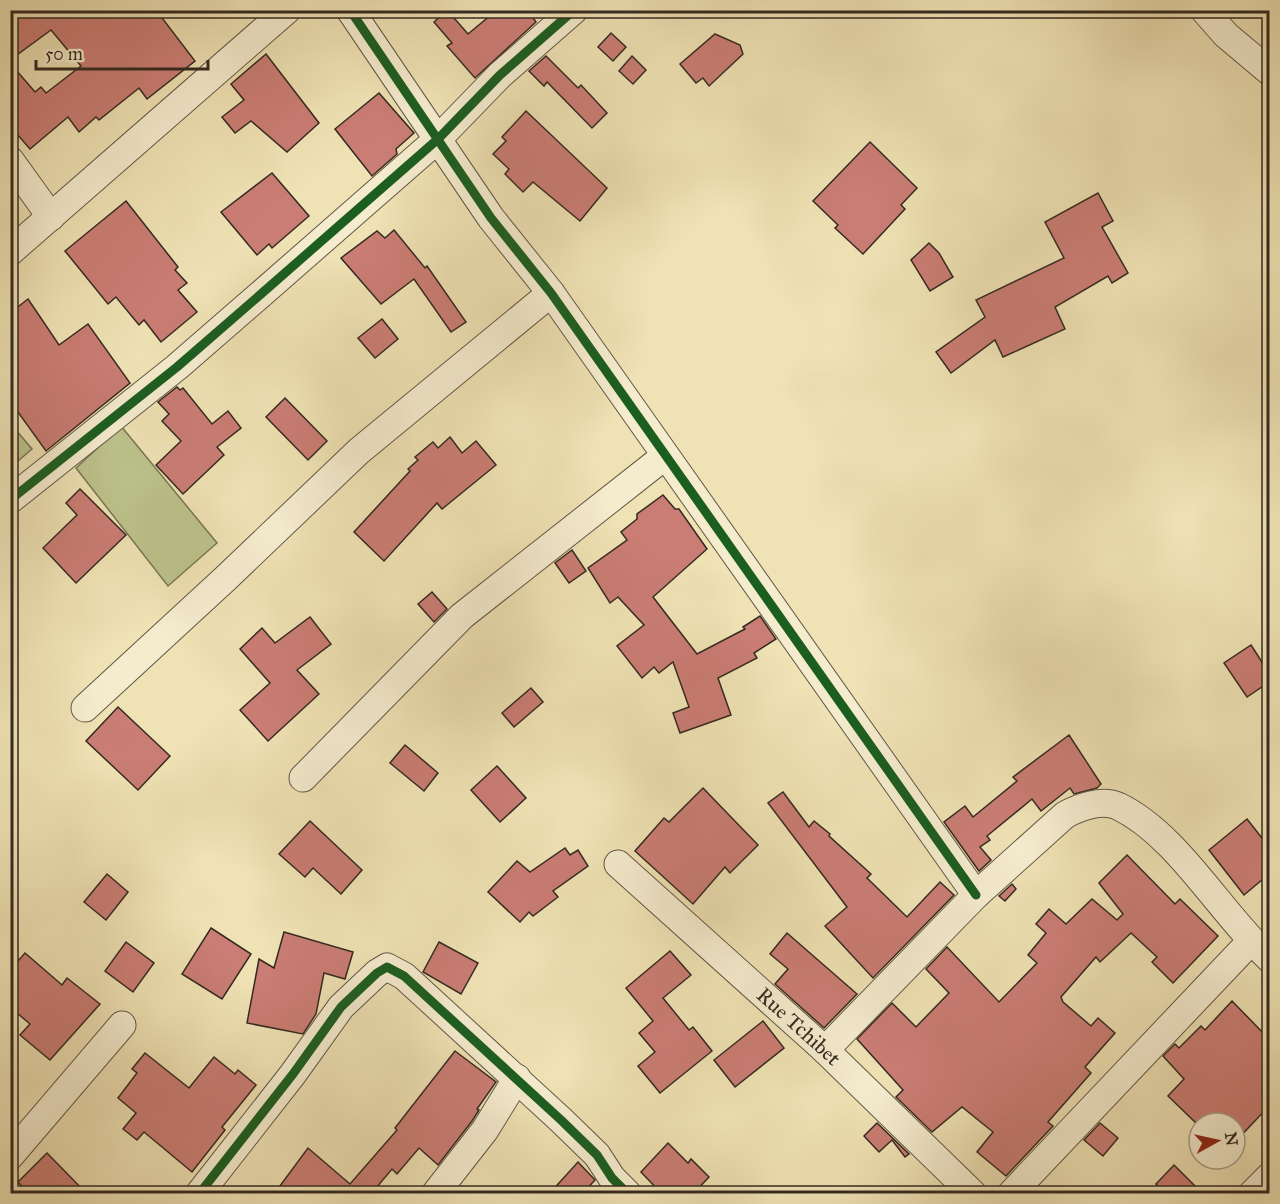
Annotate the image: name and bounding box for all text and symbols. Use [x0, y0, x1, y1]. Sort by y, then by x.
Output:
scale bar [36, 33, 208, 71]
text: 50 m [45, 43, 83, 65]
street label: Rue Tchibet [751, 982, 847, 1072]
north arrow [1187, 1111, 1247, 1171]
text: N [1221, 1131, 1242, 1147]

